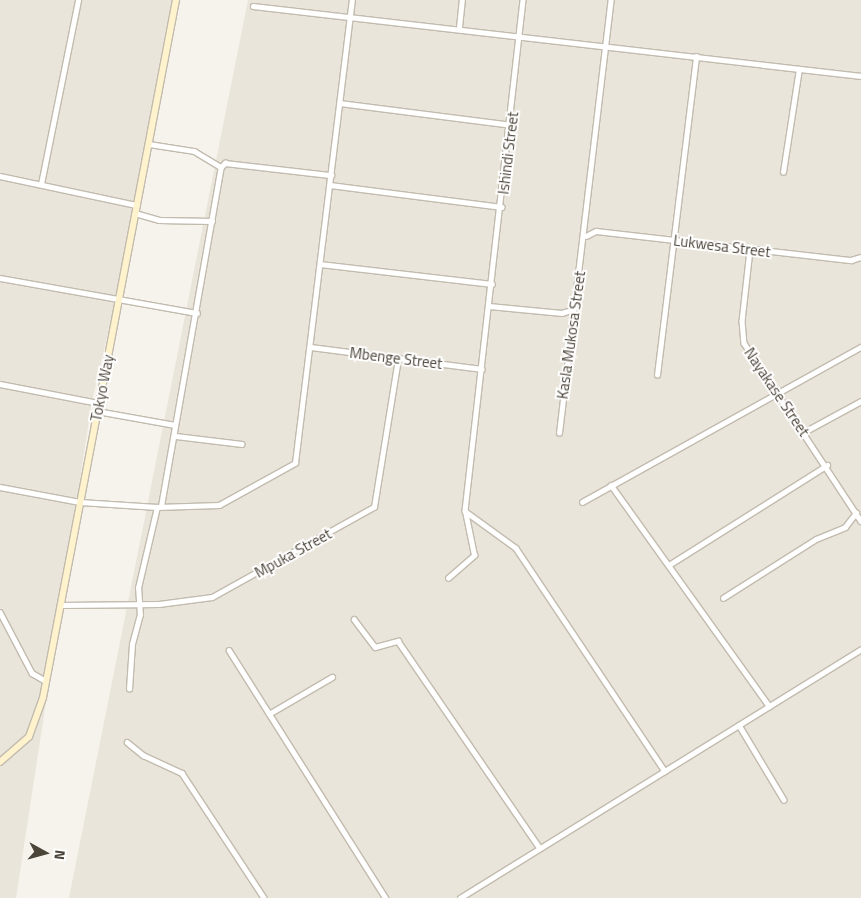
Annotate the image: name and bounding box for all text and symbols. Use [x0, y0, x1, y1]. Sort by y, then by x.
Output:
street label: Ishindi Street [494, 111, 522, 195]
street label: Lukwesa Street [672, 231, 772, 261]
street label: Kasla Mukosa Street [553, 270, 589, 400]
street label: Mbenge Street [349, 343, 443, 373]
street label: Nayakase Street [741, 344, 813, 440]
street label: Tokyo Way [87, 353, 117, 423]
street label: Mpuka Street [251, 525, 335, 581]
north arrow [20, 828, 70, 878]
text: N [49, 849, 71, 861]

